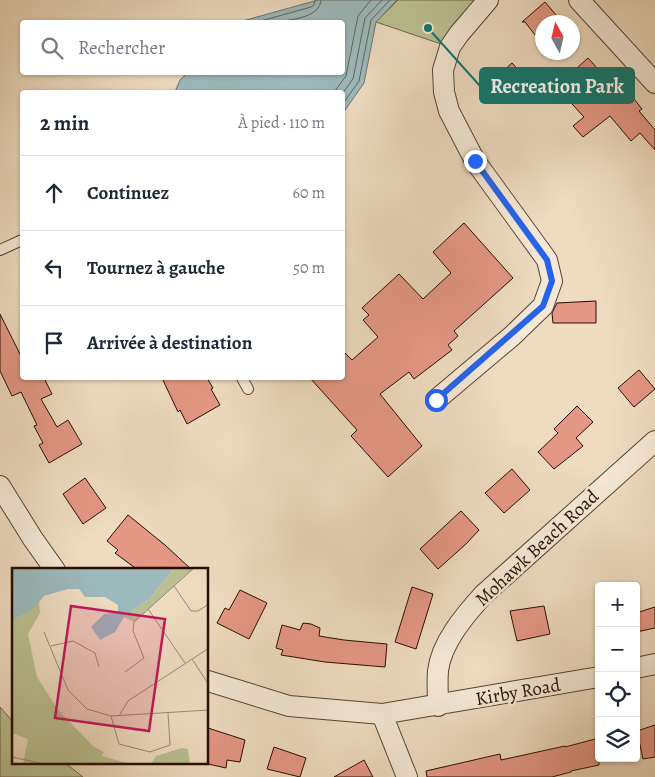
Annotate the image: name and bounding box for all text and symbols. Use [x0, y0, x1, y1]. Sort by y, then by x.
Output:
north arrow [535, 15, 580, 60]
search box [20, 20, 345, 75]
icon: search [38, 34, 66, 62]
text: Rechercher [78, 35, 165, 61]
callout: Recreation Park [480, 68, 634, 103]
text: Recreation Park [490, 73, 624, 100]
text: 2 min [40, 109, 89, 137]
text: À pied · 110 m [238, 112, 325, 134]
route end [464, 150, 487, 173]
icon: ahead [40, 179, 68, 207]
text: Continuez [87, 180, 169, 206]
text: 60 m [293, 182, 325, 204]
icon: left [40, 254, 68, 282]
text: Tournez à gauche [87, 255, 225, 281]
text: 50 m [293, 257, 325, 279]
icon: arrive [40, 329, 68, 357]
text: Arrivée à destination [87, 330, 252, 356]
route start [425, 389, 448, 412]
street label: Mohawk Beach Road [469, 483, 605, 612]
inset map [12, 568, 209, 764]
map controls [595, 582, 640, 762]
button: + [595, 582, 640, 627]
button: − [595, 627, 640, 672]
street label: Kirby Road [474, 672, 563, 712]
button: locate [595, 672, 640, 717]
button: layers [595, 717, 640, 762]

